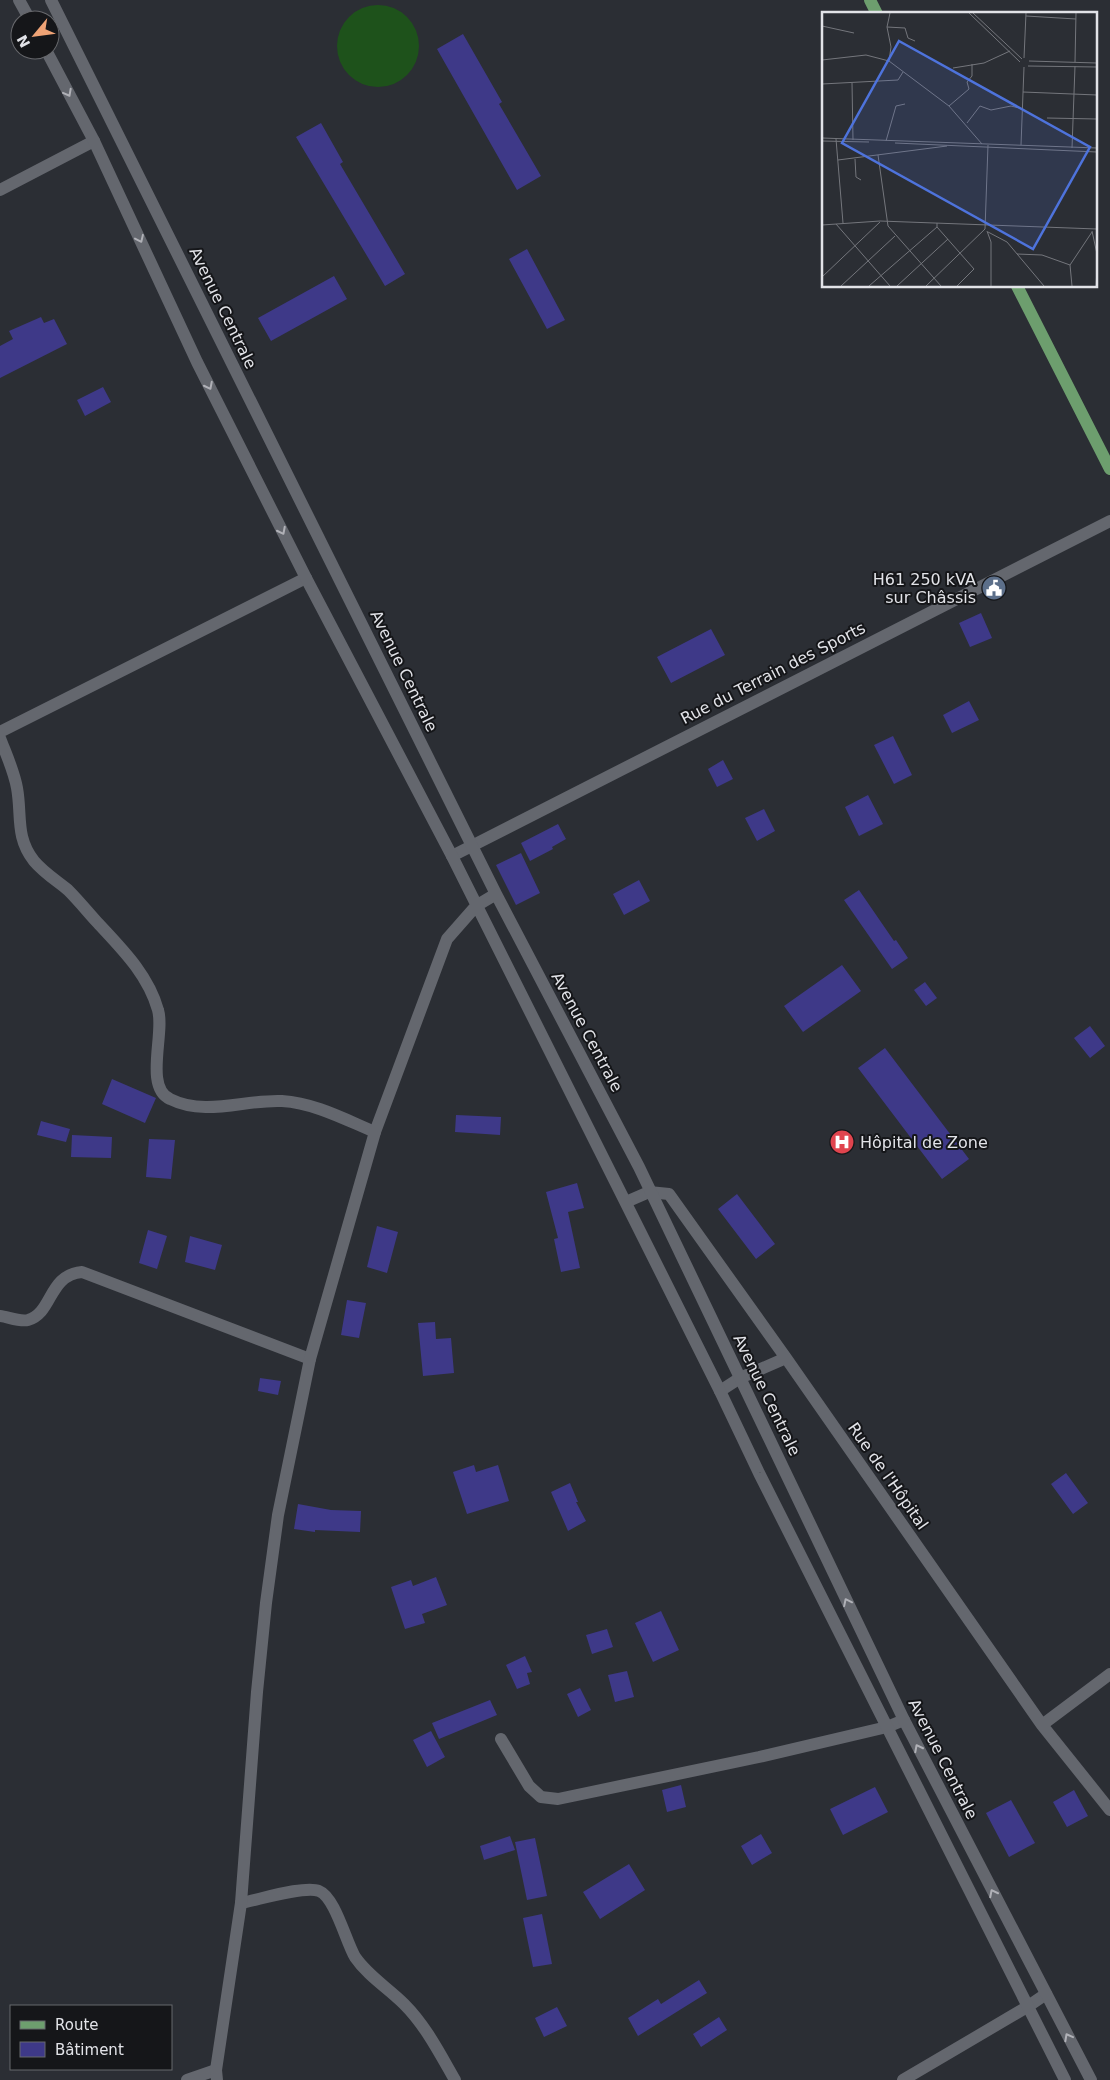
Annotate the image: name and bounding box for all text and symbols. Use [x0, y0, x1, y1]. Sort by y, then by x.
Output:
north arrow [10, 10, 60, 60]
inset map [822, 12, 1098, 288]
text: N [14, 32, 33, 50]
one-way arrow [62, 88, 72, 97]
one-way arrow [133, 234, 144, 243]
street label: Avenue Centrale [185, 244, 261, 372]
one-way arrow [203, 381, 213, 390]
one-way arrow [276, 526, 286, 535]
place label: H61 250 kVA sur Châssis [873, 570, 976, 607]
public building icon: H61 250 kVA sur Châssis [981, 575, 1007, 601]
street label: Avenue Centrale [366, 607, 442, 735]
street label: Rue du Terrain des Sports [677, 618, 869, 728]
street label: Avenue Centrale [547, 969, 627, 1095]
hospital icon: Hôpital de Zone [829, 1129, 855, 1155]
place label: Hôpital de Zone [860, 1133, 988, 1152]
street label: Avenue Centrale [729, 1331, 805, 1459]
street label: Rue de l'Hôpital [844, 1419, 932, 1533]
one-way arrow [843, 1598, 854, 1607]
street label: Avenue Centrale [904, 1696, 982, 1822]
one-way arrow [914, 1745, 924, 1754]
one-way arrow [989, 1889, 999, 1898]
legend [10, 2005, 172, 2070]
text: Route [55, 2016, 99, 2034]
one-way arrow [1064, 2033, 1074, 2042]
text: Bâtiment [55, 2041, 124, 2059]

